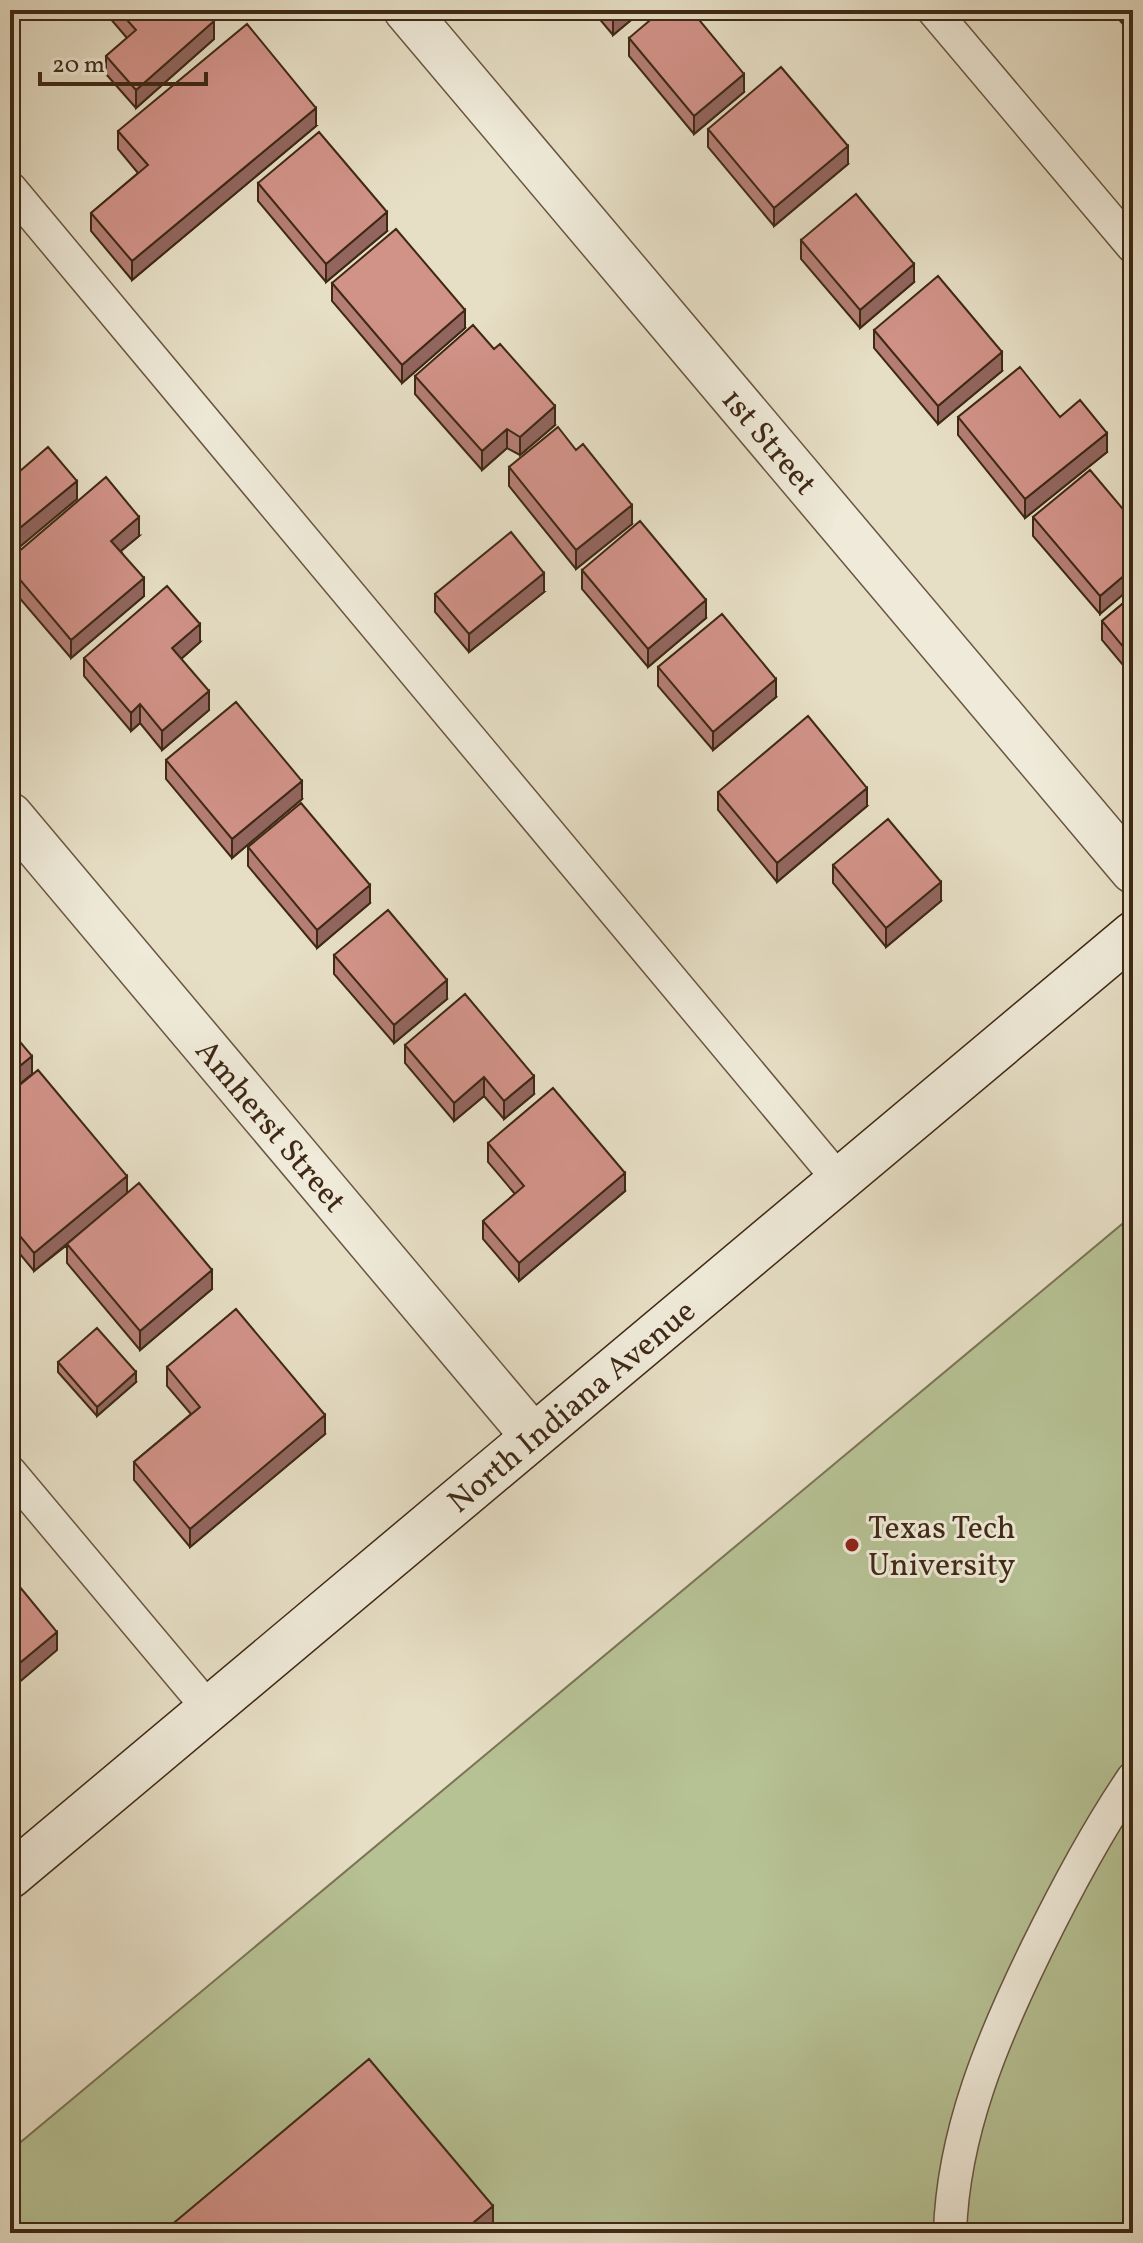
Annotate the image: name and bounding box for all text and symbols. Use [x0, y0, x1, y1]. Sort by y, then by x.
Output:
scale bar [40, 36, 206, 86]
text: 20 m [52, 49, 105, 83]
street label: 1st Street [710, 380, 826, 506]
street label: Amherst Street [184, 1032, 355, 1223]
street label: North Indiana Avenue [439, 1291, 706, 1525]
place label: Texas Tech University [868, 1508, 1016, 1589]
marker: Texas Tech University [843, 1536, 861, 1554]

